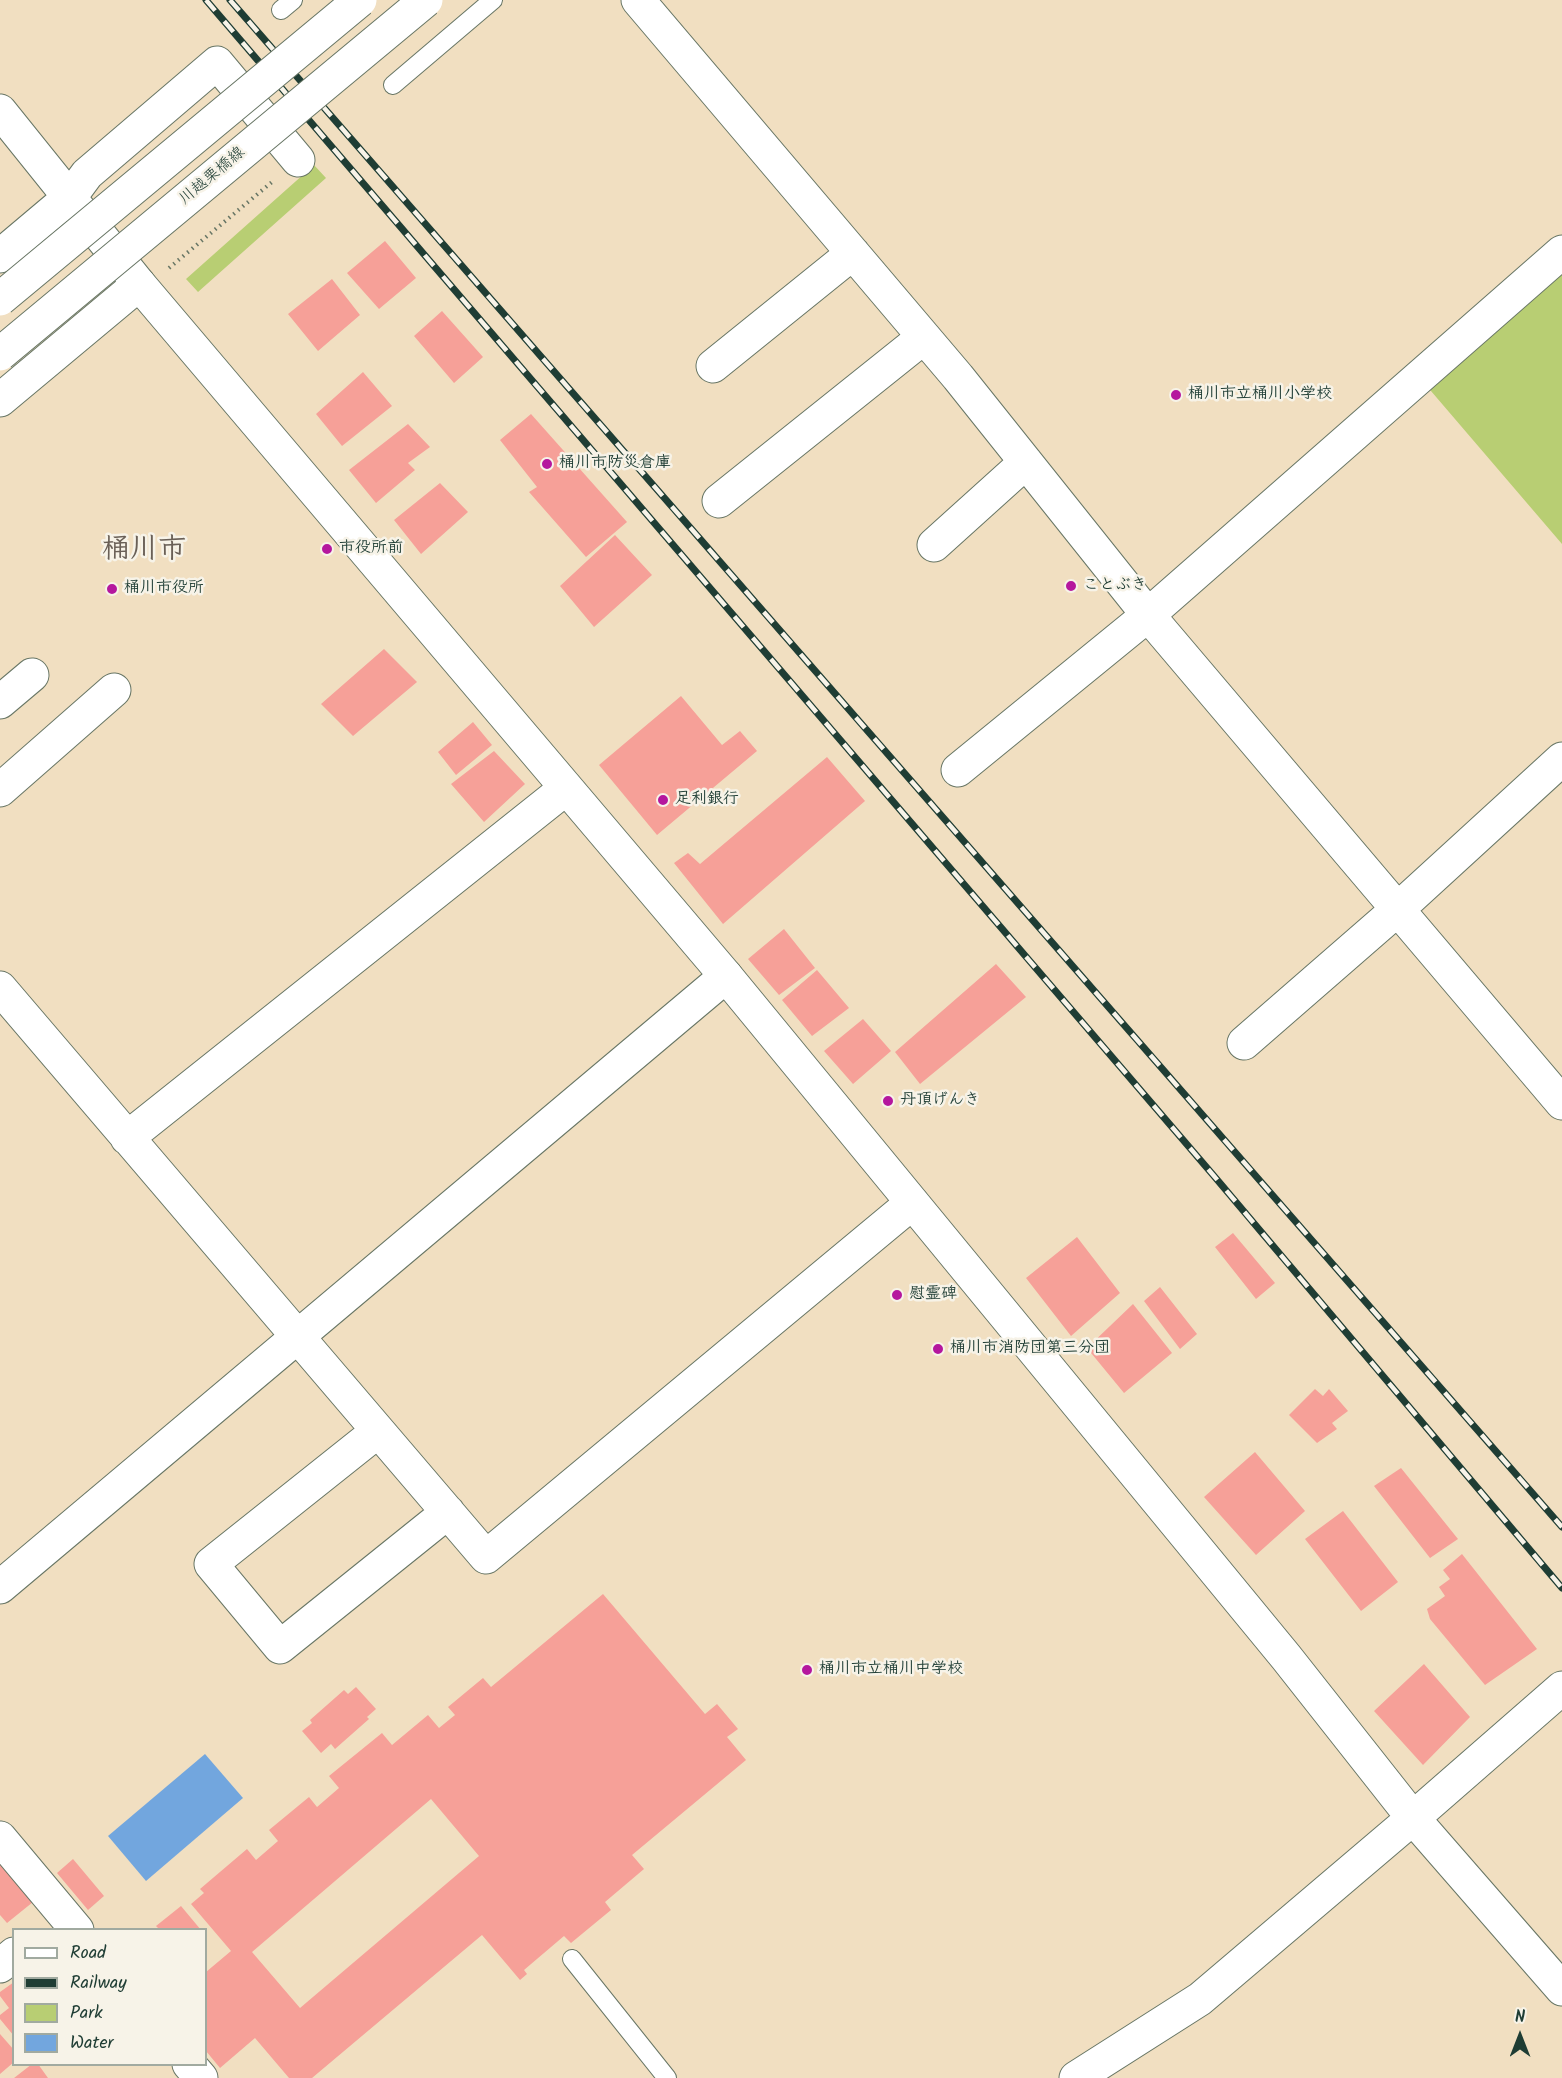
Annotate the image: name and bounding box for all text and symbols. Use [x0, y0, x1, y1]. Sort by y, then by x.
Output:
street label: 川越栗橋線 [176, 144, 250, 210]
place label: 桶川市立桶川小学校 [1188, 385, 1332, 405]
marker: 桶川市立桶川小学校 [1169, 388, 1183, 402]
place label: 桶川市防災倉庫 [559, 454, 671, 474]
marker: 桶川市防災倉庫 [540, 457, 554, 471]
district label: 桶川市 [102, 535, 186, 569]
place label: 市役所前 [339, 539, 403, 559]
marker: 市役所前 [320, 542, 334, 556]
place label: ことぶき [1083, 576, 1147, 596]
place label: 桶川市役所 [124, 579, 204, 599]
marker: ことぶき [1064, 579, 1078, 593]
marker: 桶川市役所 [105, 582, 119, 596]
place label: 足利銀行 [675, 790, 739, 810]
marker: 足利銀行 [656, 793, 670, 807]
place label: 丹頂げんき [900, 1091, 980, 1111]
marker: 丹頂げんき [881, 1094, 895, 1108]
place label: 慰霊碑 [909, 1285, 957, 1305]
marker: 慰霊碑 [890, 1288, 904, 1302]
place label: 桶川市消防団第三分団 [950, 1339, 1110, 1359]
marker: 桶川市消防団第三分団 [931, 1342, 945, 1356]
place label: 桶川市立桶川中学校 [819, 1660, 963, 1680]
marker: 桶川市立桶川中学校 [800, 1663, 814, 1677]
legend [12, 1928, 207, 2066]
text: Road [70, 1939, 106, 1968]
text: Railway [70, 1969, 127, 1998]
text: Park [70, 1999, 103, 2028]
text: N [1515, 2005, 1525, 2030]
north arrow [1490, 2006, 1550, 2066]
text: Water [70, 2029, 114, 2058]

